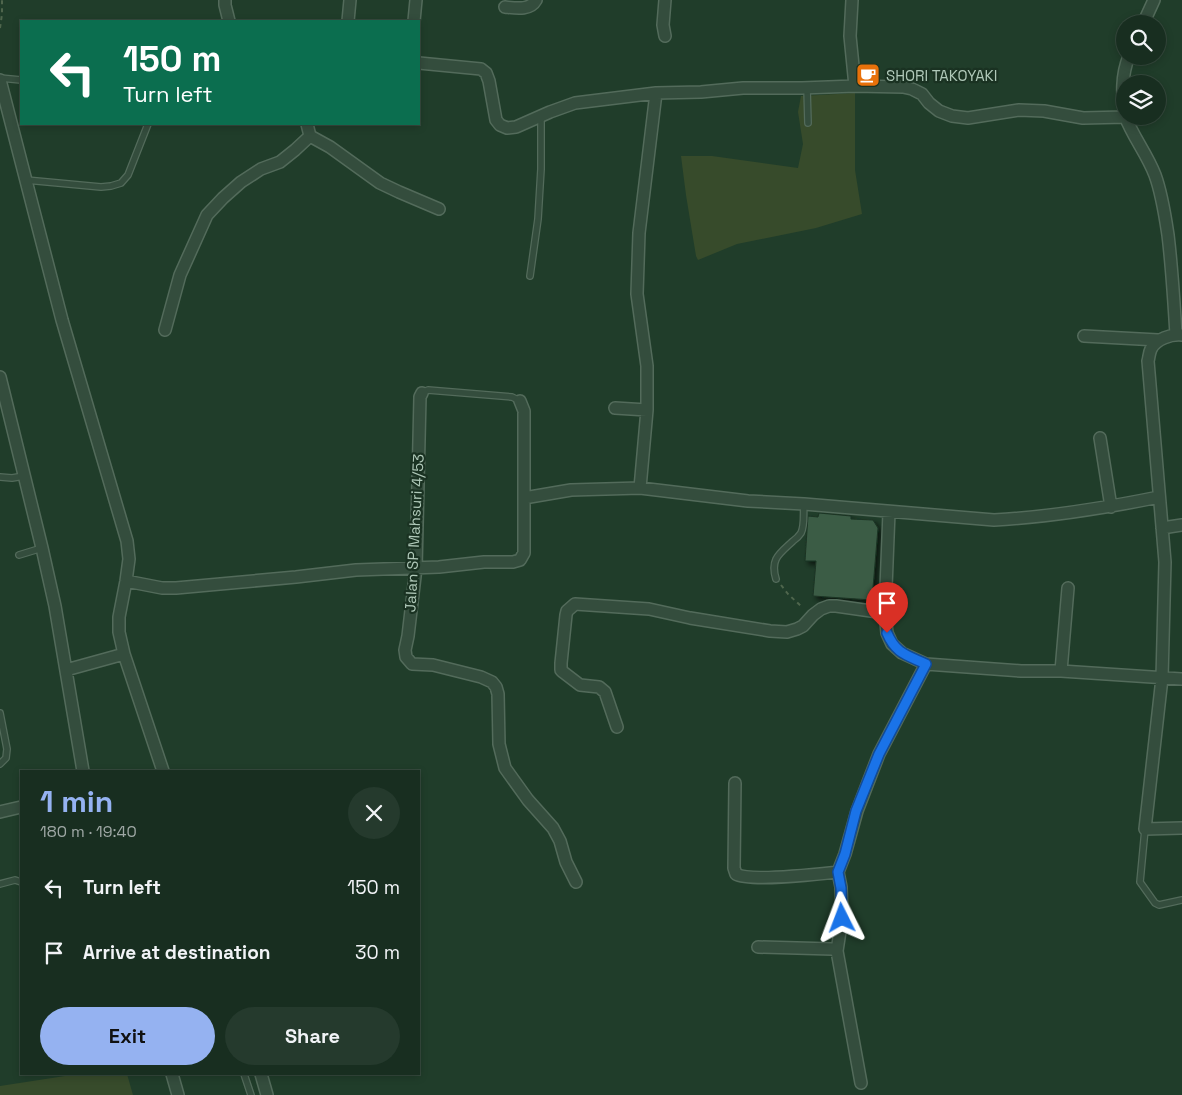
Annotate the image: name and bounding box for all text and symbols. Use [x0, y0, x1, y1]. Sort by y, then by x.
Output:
map controls [1116, 15, 1166, 125]
button: search [1116, 15, 1166, 65]
text: 150 m [123, 37, 221, 81]
icon: left [40, 40, 105, 105]
cafe icon: SHORI TAKOYAKI [855, 62, 881, 88]
place label: SHORI TAKOYAKI [886, 66, 997, 85]
button: layers [1116, 75, 1166, 125]
text: Turn left [123, 80, 213, 108]
street label: Jalan SP Mahsuri 4/53 [400, 453, 428, 613]
pin [866, 582, 908, 633]
icon: arrive [873, 589, 901, 617]
text: 1 min [40, 782, 113, 821]
button: close [348, 787, 400, 839]
text: 180 m · 19:40 [40, 821, 137, 842]
icon: left [40, 874, 68, 902]
text: Turn left [83, 875, 161, 900]
text: 150 m [347, 875, 400, 900]
position arrow [815, 891, 867, 943]
icon: arrive [40, 939, 68, 967]
text: Arrive at destination [83, 940, 271, 965]
text: 30 m [355, 940, 400, 965]
button: Exit [40, 1007, 215, 1065]
button: Share [225, 1007, 400, 1065]

